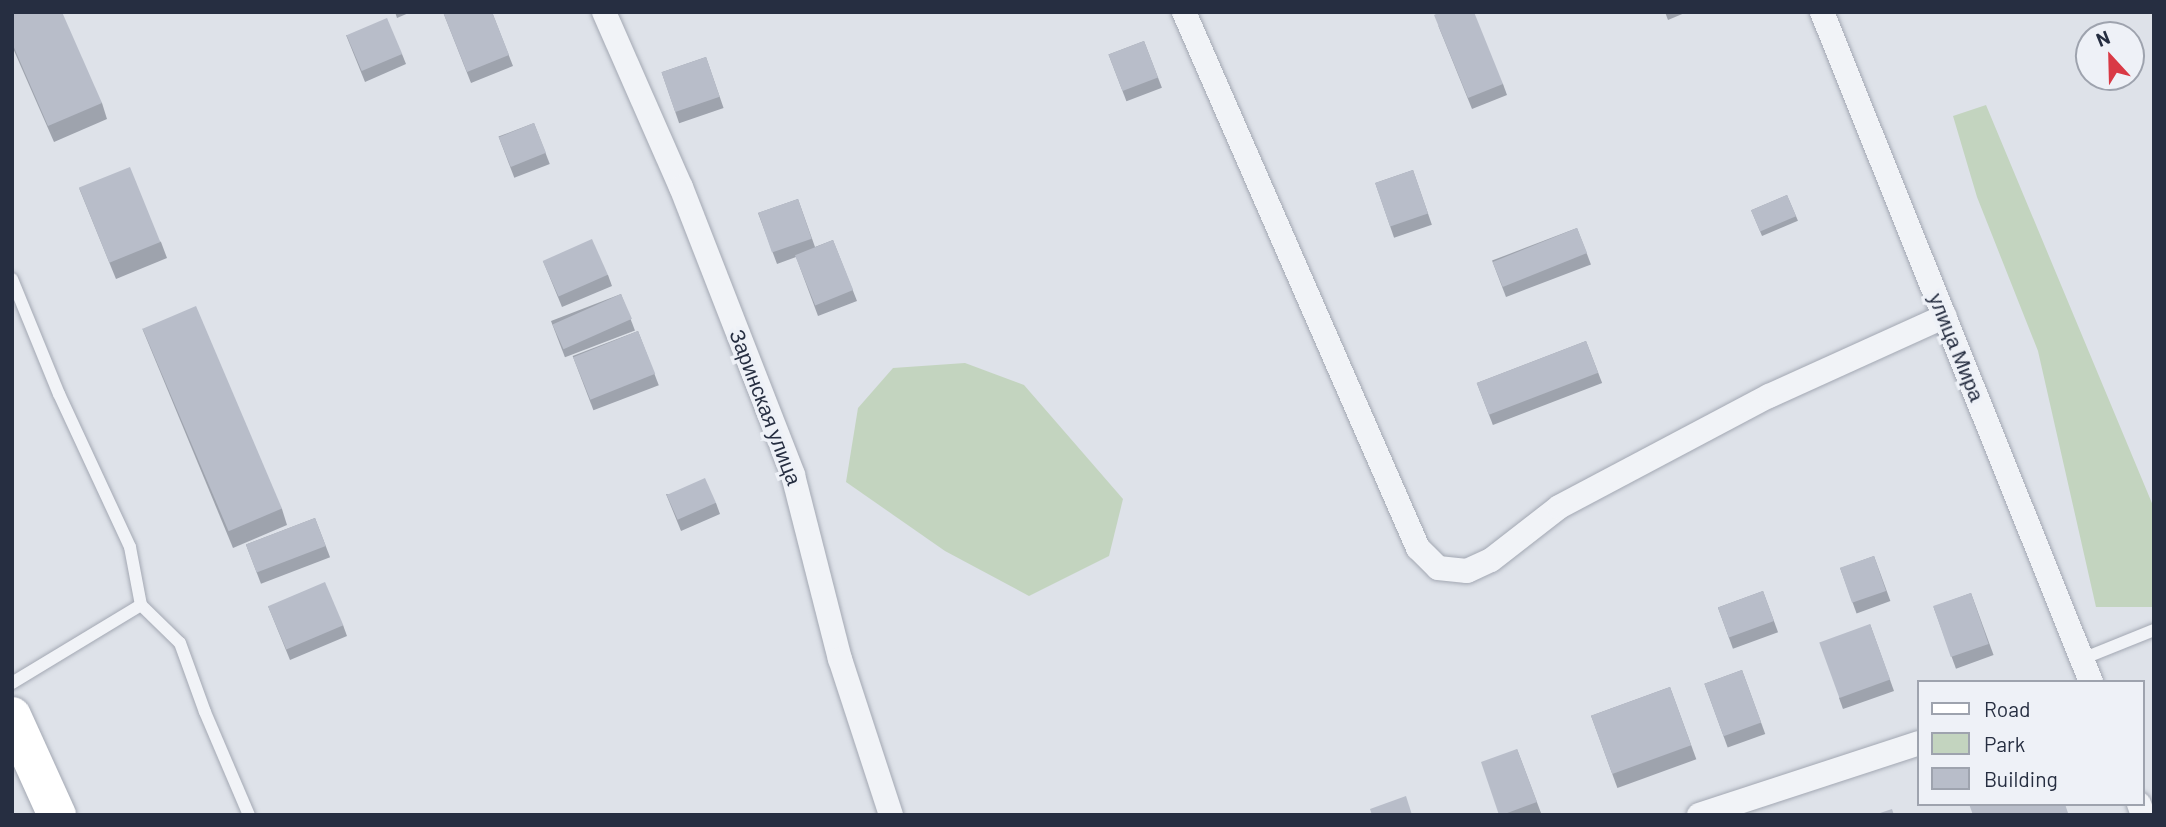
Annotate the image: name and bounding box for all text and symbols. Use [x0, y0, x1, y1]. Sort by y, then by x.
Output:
north arrow [2075, 21, 2145, 91]
text: N [2093, 25, 2113, 51]
street label: улица Мира [1924, 289, 1990, 405]
street label: Заринская улица [725, 326, 807, 488]
legend [1918, 680, 2145, 806]
text: Road [1984, 696, 2030, 721]
text: Park [1984, 731, 2025, 756]
text: Building [1984, 766, 2058, 791]

